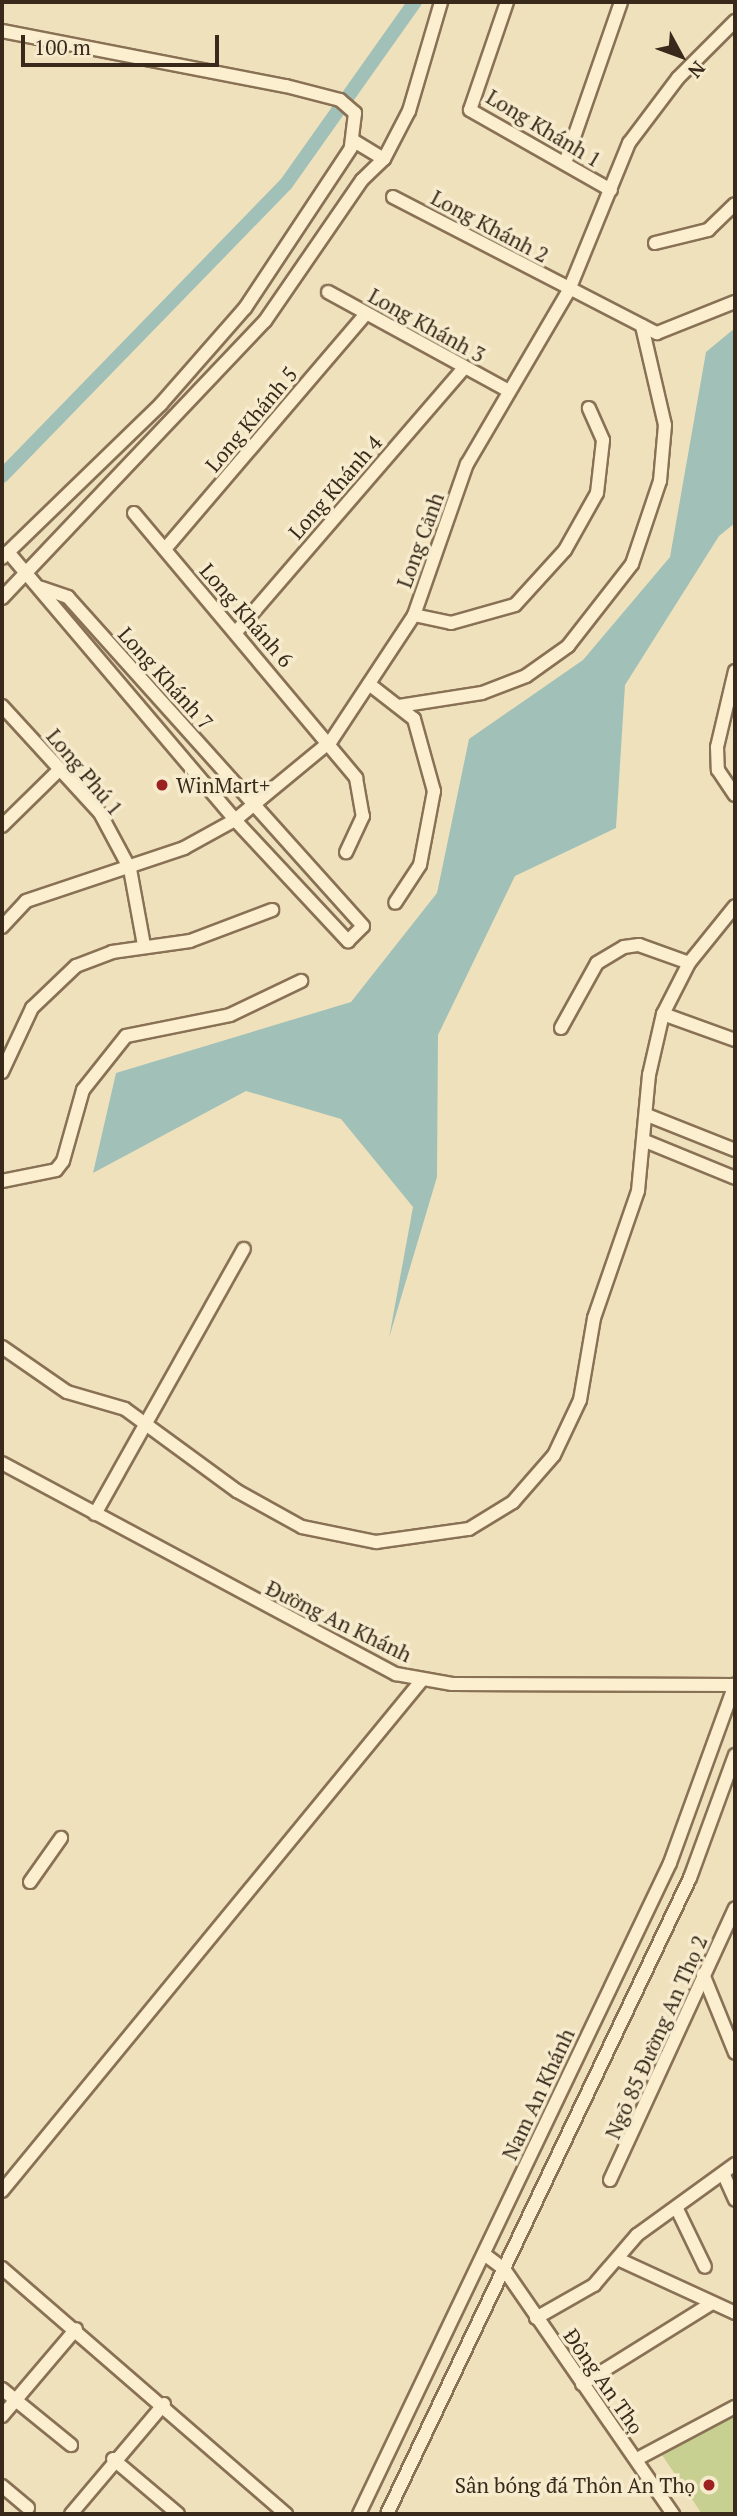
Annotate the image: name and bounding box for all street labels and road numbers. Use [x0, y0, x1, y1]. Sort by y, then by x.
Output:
street label: Long Khánh 1 [482, 84, 606, 172]
street label: Long Khánh 2 [427, 185, 553, 267]
street label: Long Khánh 3 [364, 283, 490, 367]
street label: Long Khánh 5 [200, 361, 302, 477]
street label: Long Khánh 4 [283, 430, 387, 544]
street label: Long Cảnh [391, 489, 449, 591]
street label: Long Khánh 6 [195, 558, 299, 672]
street label: Long Khánh 7 [113, 622, 219, 734]
street label: Long Phú 1 [42, 724, 128, 820]
street label: Đường An Khánh [262, 1575, 416, 1667]
street label: Ngõ 85 Đường An Thọ 2 [600, 1931, 712, 2143]
street label: Nam An Khánh [496, 2024, 580, 2164]
street label: Đông An Thọ [558, 2323, 650, 2439]

